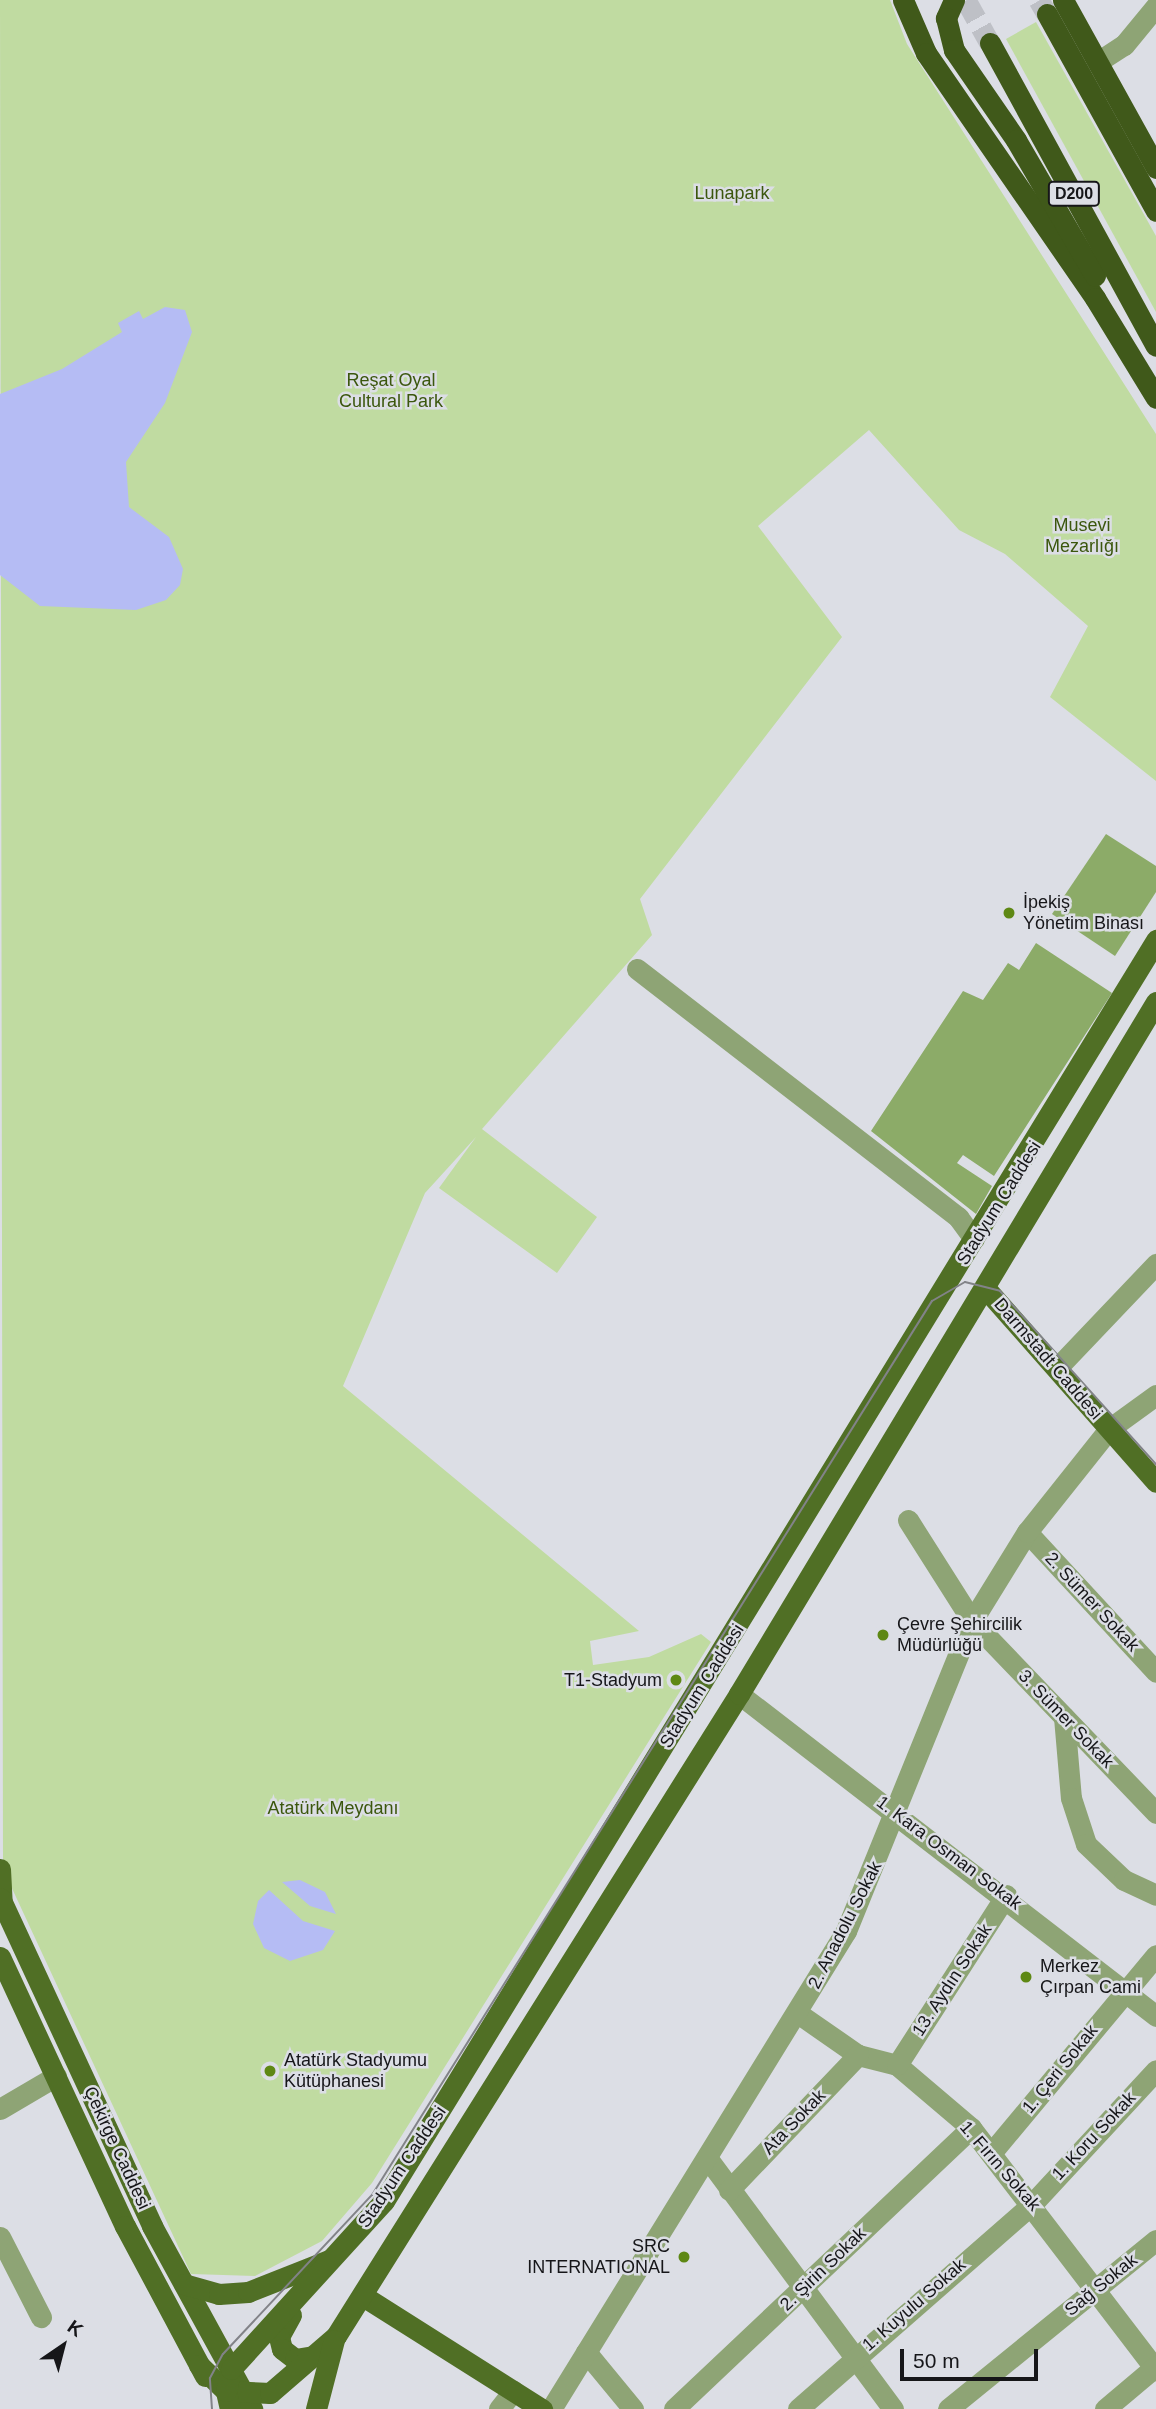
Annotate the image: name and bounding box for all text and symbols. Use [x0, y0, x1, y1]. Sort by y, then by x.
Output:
park label: Lunapark [694, 182, 770, 204]
road number: D200 [1048, 182, 1100, 206]
park label: Reşat Oyal Cultural Park [339, 370, 443, 412]
park label: Musevi Mezarlığı [1045, 515, 1119, 558]
place label: İpekiş Yönetim Binası [1023, 892, 1144, 934]
marker: İpekiş Yönetim Binası [1001, 905, 1017, 921]
street label: Stadyum Caddesi [952, 1137, 1046, 1269]
street label: Darmstadt Caddesi [989, 1294, 1107, 1424]
street label: 2. Sümer Sokak [1040, 1548, 1144, 1656]
place label: Çevre Şehircilik Müdürlüğü [897, 1614, 1022, 1656]
street label: Stadyum Caddesi [655, 1620, 749, 1752]
marker: Çevre Şehircilik Müdürlüğü [875, 1627, 891, 1643]
street label: 3. Sümer Sokak [1014, 1665, 1118, 1773]
place label: T1-Stadyum [564, 1669, 662, 1691]
marker: T1-Stadyum [668, 1672, 684, 1688]
street label: 1. Kara Osman Sokak [872, 1791, 1026, 1915]
park label: Atatürk Meydanı [267, 1797, 399, 1819]
street label: 2. Anadolu Sokak [803, 1857, 887, 1993]
street label: 13. Aydın Sokak [907, 1919, 997, 2041]
place label: Merkez Çırpan Cami [1040, 1956, 1141, 1998]
marker: Merkez Çırpan Cami [1018, 1969, 1034, 1985]
street label: 1. Çeri Sokak [1018, 2020, 1102, 2118]
place label: Atatürk Stadyumu Kütüphanesi [284, 2050, 427, 2092]
marker: Atatürk Stadyumu Kütüphanesi [262, 2063, 278, 2079]
street label: Çekirge Caddesi [79, 2083, 155, 2213]
street label: Ata Sokak [758, 2085, 830, 2159]
street label: 1. Koru Sokak [1048, 2087, 1140, 2185]
street label: Stadyum Caddesi [353, 2102, 451, 2232]
street label: 1. Fırın Sokak [955, 2117, 1045, 2215]
street label: 2. Şirin Sokak [776, 2223, 870, 2315]
place label: SRC INTERNATIONAL [527, 2236, 670, 2278]
marker: SRC INTERNATIONAL [676, 2249, 692, 2265]
street label: Sağ Sokak [1060, 2249, 1142, 2321]
street label: 1. Kuyulu Sokak [858, 2254, 970, 2356]
north arrow [28, 2311, 98, 2381]
text: K [64, 2316, 87, 2341]
scale bar [904, 2336, 1042, 2380]
text: 50 m [913, 2349, 960, 2372]

